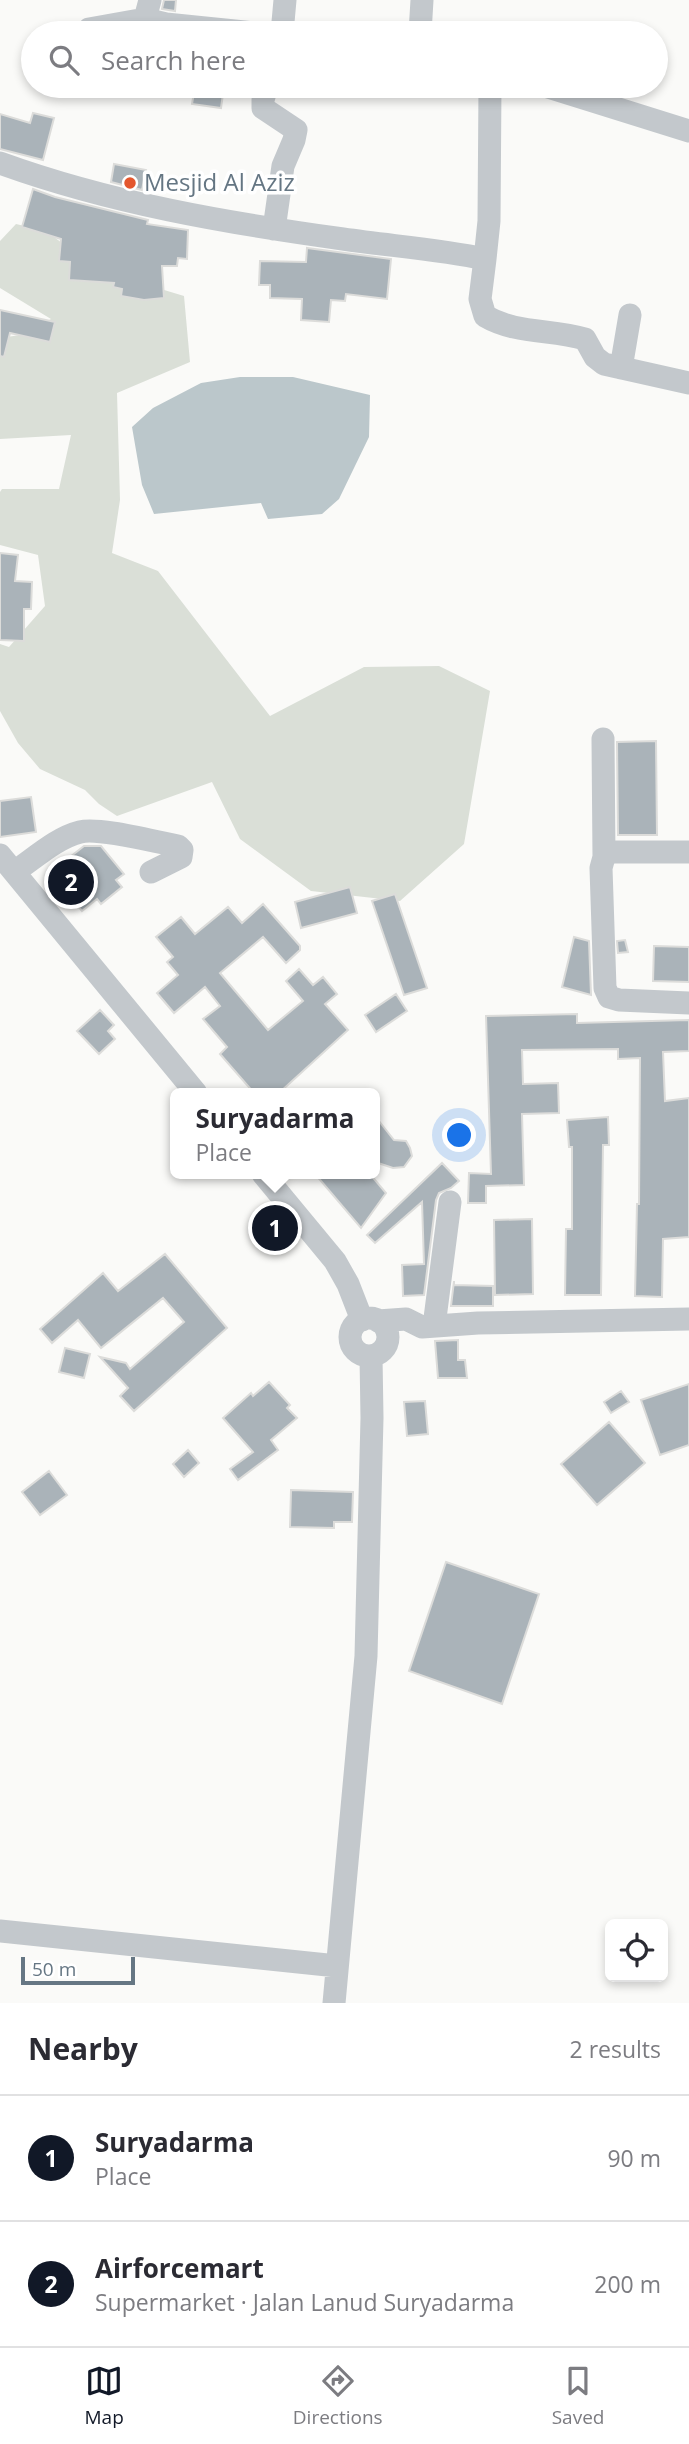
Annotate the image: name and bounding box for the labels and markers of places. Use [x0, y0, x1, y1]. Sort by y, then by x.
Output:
place label: Mesjid Al Aziz [144, 165, 295, 198]
marker: Mesjid Al Aziz [122, 175, 138, 191]
pin: 2 [48, 856, 94, 908]
pin: 1 [252, 1202, 298, 1254]

